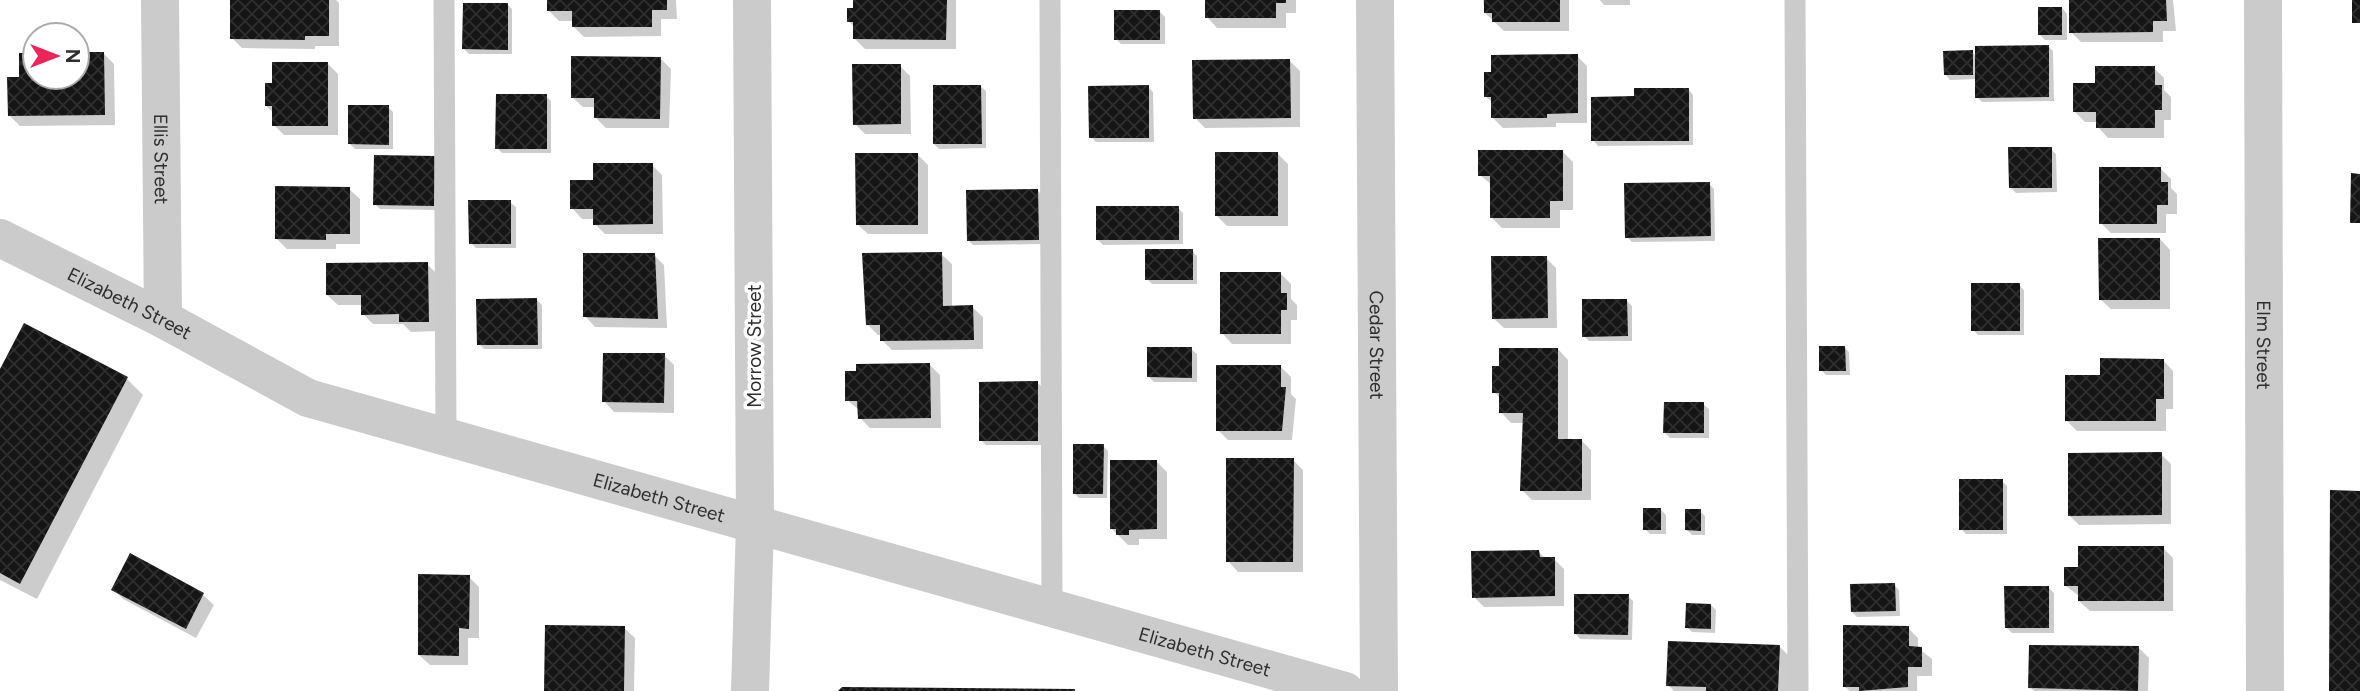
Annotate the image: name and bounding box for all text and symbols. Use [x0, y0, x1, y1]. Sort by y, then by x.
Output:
north arrow [21, 21, 91, 91]
text: N [61, 49, 84, 63]
street label: Ellis Street [149, 113, 173, 205]
street label: Elizabeth Street [64, 262, 196, 344]
street label: Morrow Street [743, 284, 766, 408]
street label: Cedar Street [1365, 290, 1388, 400]
street label: Elm Street [2252, 300, 2275, 390]
street label: Elizabeth Street [590, 468, 728, 527]
street label: Elizabeth Street [1136, 622, 1273, 681]

